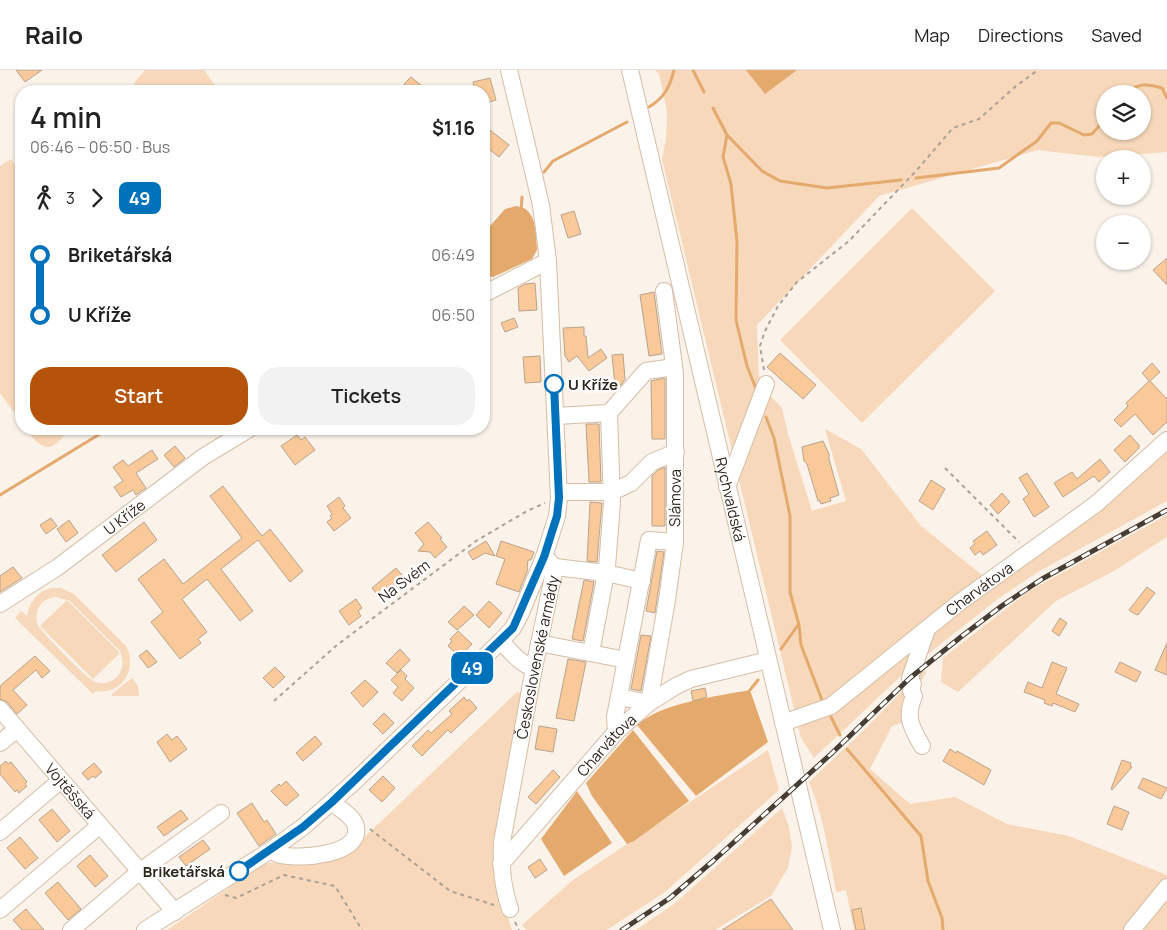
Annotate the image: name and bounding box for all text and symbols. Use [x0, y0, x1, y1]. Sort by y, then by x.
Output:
text: Railo [25, 18, 83, 51]
text: Map [914, 23, 950, 47]
text: Directions [978, 23, 1063, 47]
text: Saved [1091, 23, 1142, 47]
map controls [1096, 85, 1151, 270]
button: layers [1096, 85, 1151, 140]
text: 4 min [30, 98, 102, 136]
text: $1.16 [432, 115, 475, 141]
text: 06:46 – 06:50 · Bus [30, 136, 170, 158]
button: + [1096, 150, 1151, 205]
icon: walk [30, 184, 58, 212]
icon: forward [83, 184, 111, 212]
text: 49 [129, 186, 151, 210]
text: 3 [66, 187, 75, 209]
button: − [1096, 215, 1151, 270]
text: Briketářská [68, 242, 172, 268]
text: 06:49 [431, 244, 475, 266]
text: U Kříže [68, 302, 132, 328]
text: 06:50 [432, 304, 475, 326]
button: Start [30, 367, 248, 425]
button: Tickets [258, 367, 475, 425]
marker: U Kříže [544, 374, 564, 394]
place label: U Kříže [568, 374, 618, 395]
street label: Rychvaldská [711, 455, 751, 544]
street label: Slámova [664, 469, 686, 527]
street label: U Kříže [99, 494, 150, 539]
street label: Na Svém [374, 555, 434, 607]
street label: Charvátova [941, 557, 1017, 620]
street label: Československé armády [511, 573, 564, 741]
line badge: 49 [450, 652, 494, 684]
text: 49 [461, 656, 483, 680]
street label: Charvátova [572, 709, 640, 781]
street label: Vojtěšská [41, 759, 100, 823]
place label: Briketářská [143, 861, 225, 882]
marker: Briketářská [229, 861, 249, 881]

